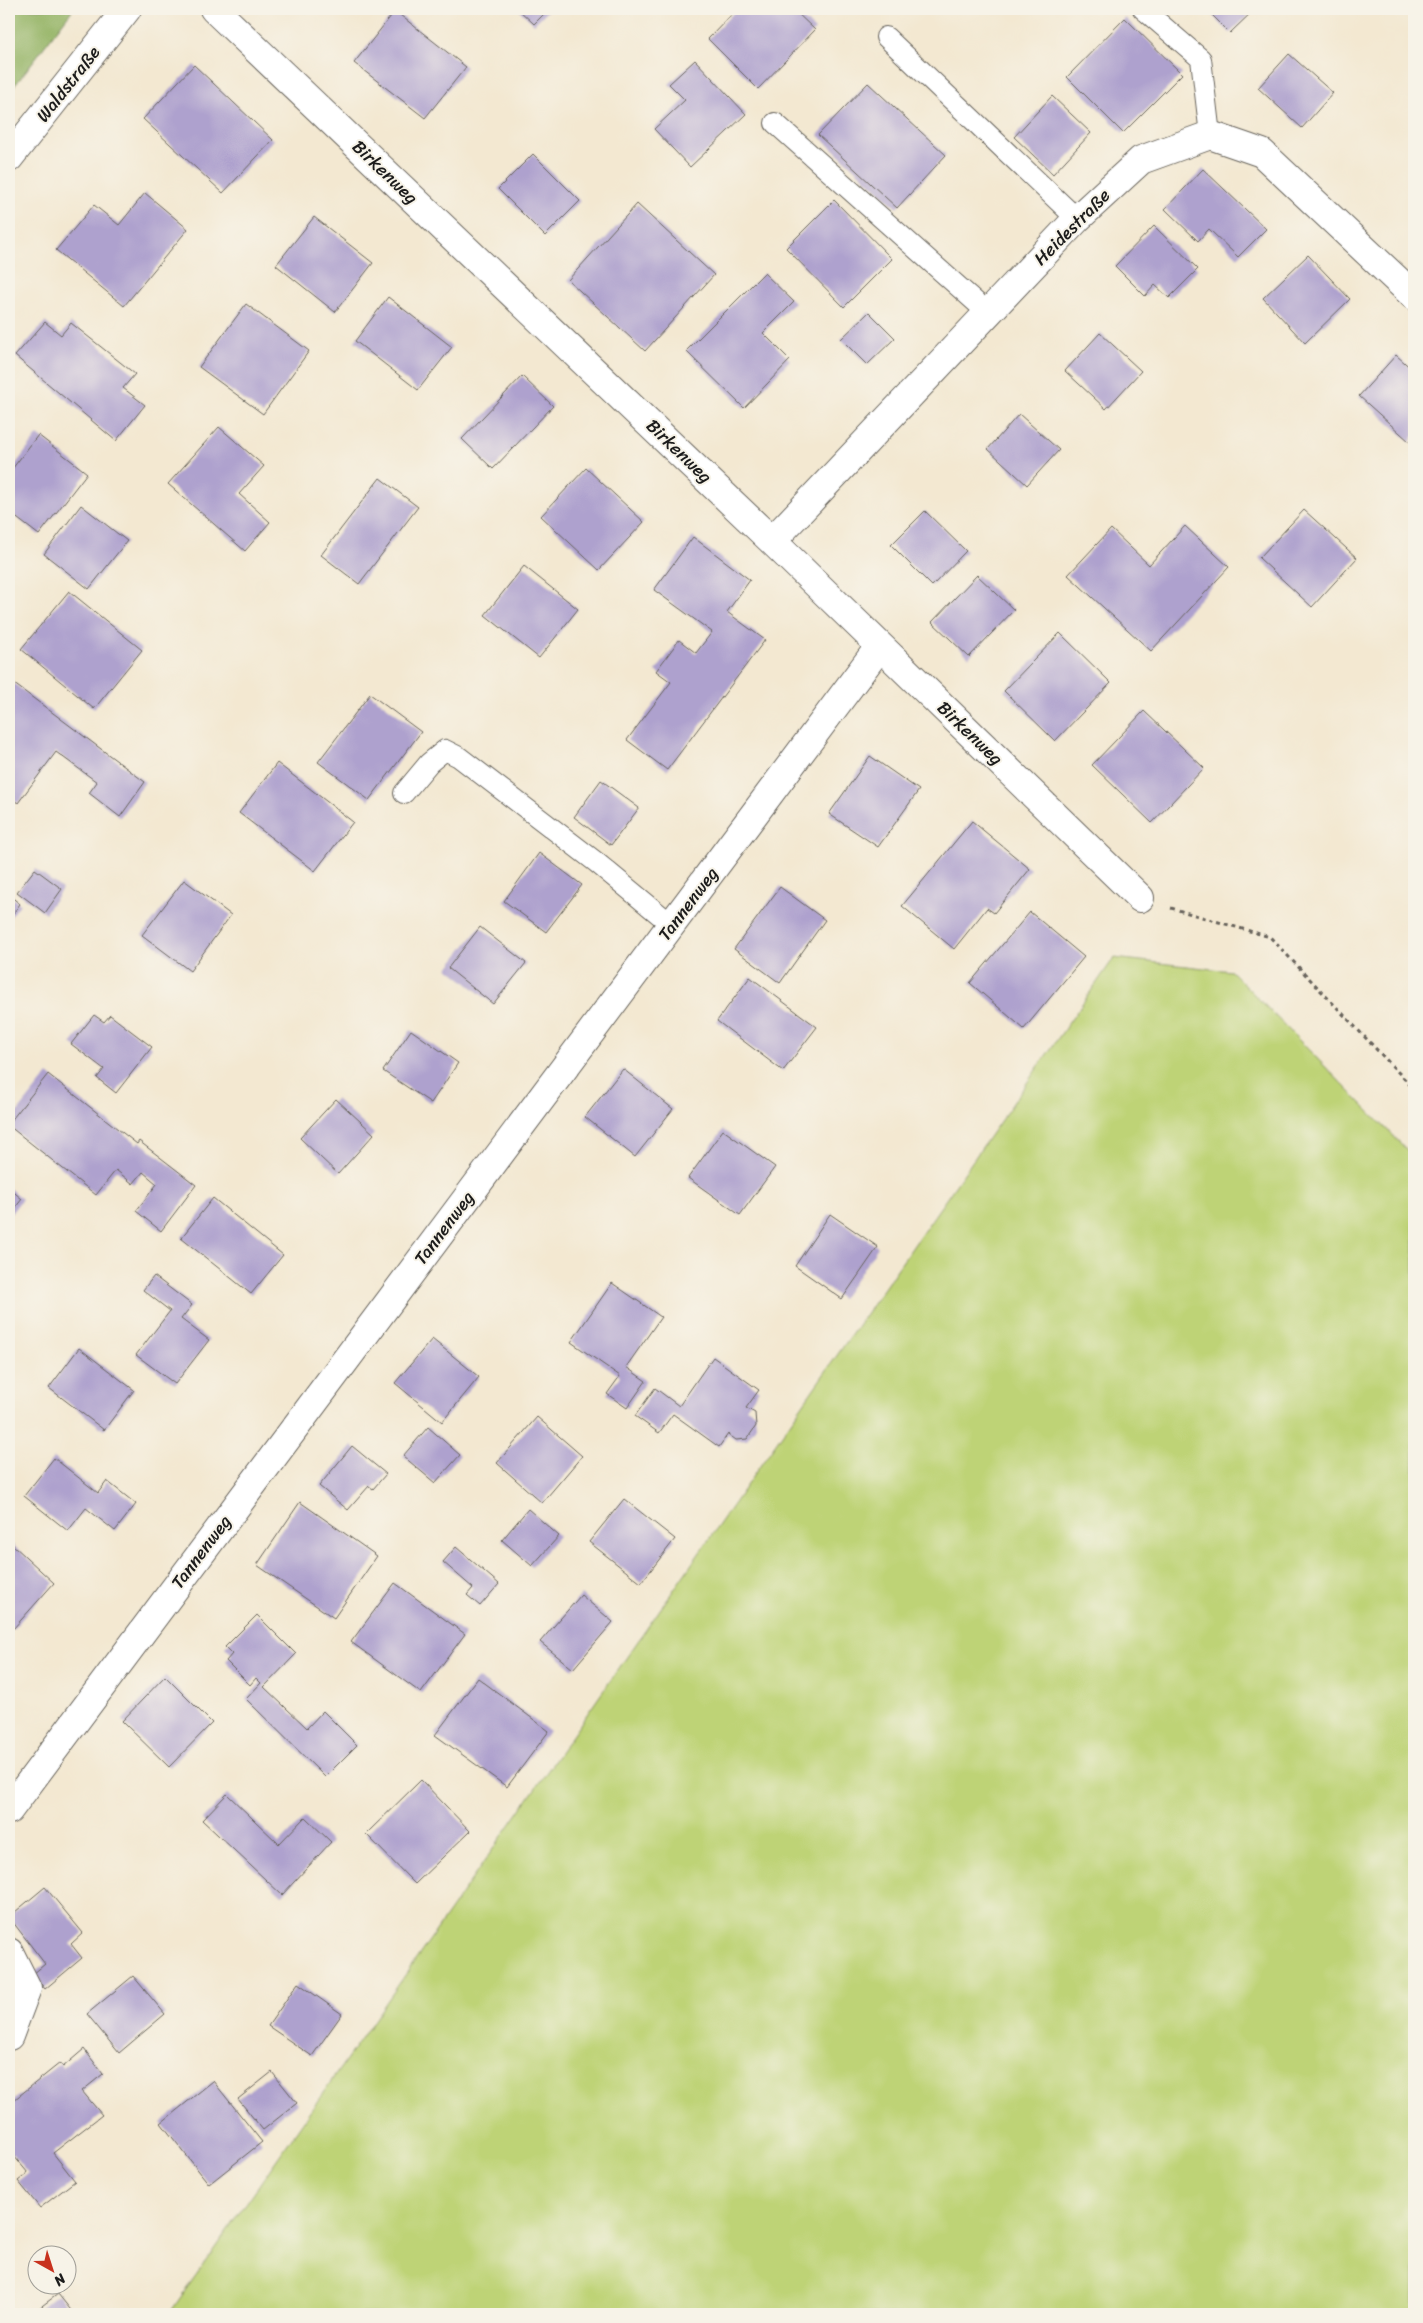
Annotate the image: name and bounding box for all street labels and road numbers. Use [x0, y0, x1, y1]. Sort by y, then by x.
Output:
street label: Waldstraße [28, 38, 109, 129]
street label: Birkenweg [344, 132, 426, 212]
street label: Heidestraße [1026, 181, 1118, 273]
street label: Birkenweg [638, 411, 720, 491]
street label: Birkenweg [929, 693, 1011, 773]
street label: Tannenweg [649, 860, 727, 948]
street label: Tannenweg [405, 1184, 483, 1272]
street label: Tannenweg [162, 1508, 240, 1596]

